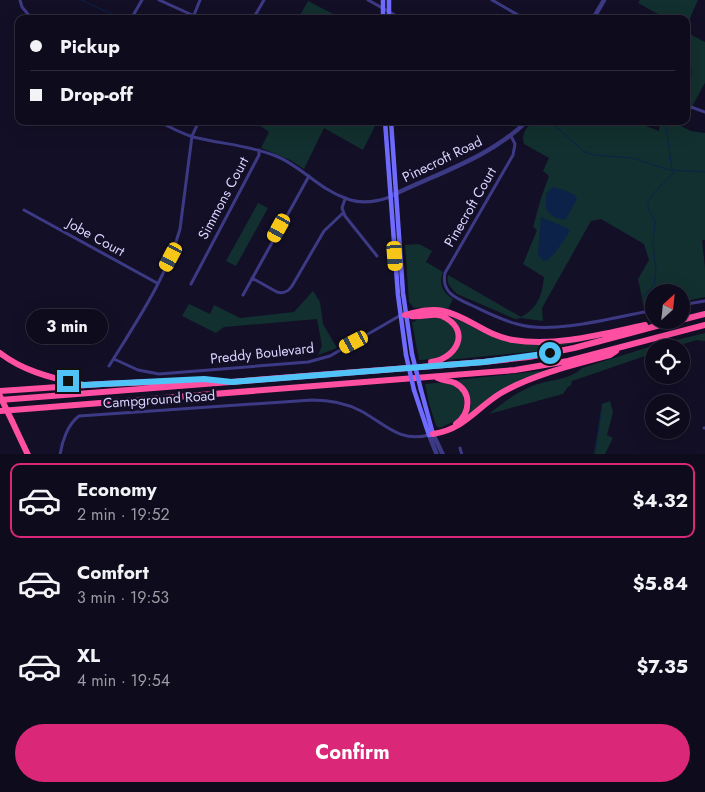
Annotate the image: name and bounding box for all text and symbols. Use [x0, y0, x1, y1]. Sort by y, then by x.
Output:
text: Pickup [60, 33, 120, 60]
text: Drop-off [60, 81, 133, 108]
street label: Pinecroft Road [399, 131, 485, 187]
street label: Simmons Court [193, 153, 253, 243]
street label: Pinecroft Court [439, 163, 501, 251]
car [265, 211, 292, 245]
street label: Jobe Court [62, 212, 129, 261]
car [157, 240, 184, 274]
car [386, 241, 403, 271]
north arrow [645, 284, 690, 329]
map controls [645, 284, 690, 439]
callout: 3 min [27, 308, 109, 344]
text: 3 min [46, 315, 88, 338]
car [337, 328, 370, 356]
street label: Preddy Boulevard [209, 338, 315, 368]
button: locate [645, 339, 690, 384]
route start [539, 342, 561, 364]
route end [57, 370, 79, 392]
street label: Campground Road [102, 385, 216, 413]
button: layers [645, 394, 690, 439]
text: Economy [77, 476, 157, 503]
icon: car [17, 478, 62, 523]
text: $4.32 [633, 487, 688, 514]
text: 2 min · 19:52 [77, 503, 170, 526]
text: Comfort [77, 559, 149, 586]
icon: car [17, 561, 62, 606]
text: $5.84 [633, 570, 688, 597]
text: 3 min · 19:53 [77, 586, 169, 609]
text: XL [77, 642, 100, 669]
icon: car [17, 644, 62, 689]
text: $7.35 [636, 653, 688, 680]
text: 4 min · 19:54 [77, 669, 170, 692]
button: Confirm [15, 724, 690, 782]

